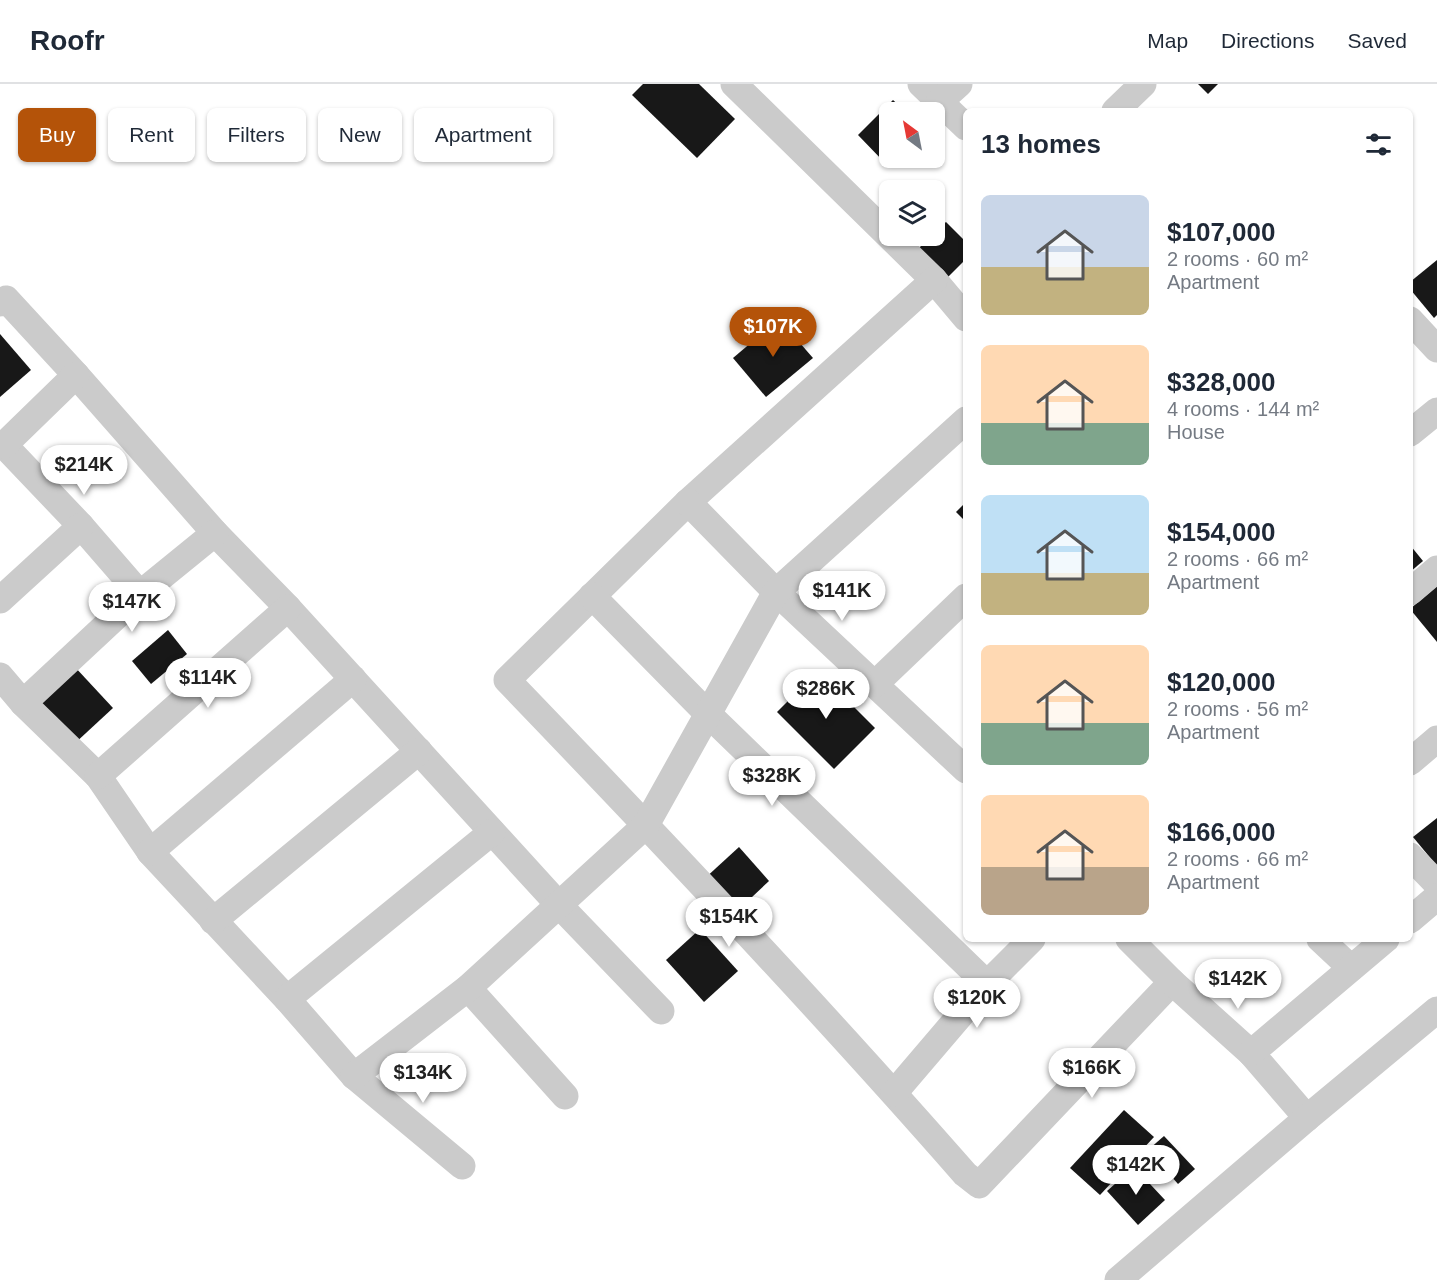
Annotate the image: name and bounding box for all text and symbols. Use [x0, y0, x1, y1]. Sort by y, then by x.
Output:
text: Roofr [30, 25, 105, 56]
text: Map [1147, 29, 1188, 52]
text: Directions [1221, 29, 1314, 52]
text: Saved [1347, 29, 1407, 52]
north arrow [879, 102, 945, 168]
map controls [879, 102, 945, 246]
chip: Buy [18, 108, 96, 162]
chip: Rent [108, 108, 195, 162]
chip: Filters [207, 108, 306, 162]
chip: New [318, 108, 402, 162]
chip: Apartment [414, 108, 553, 162]
icon: filters [1362, 128, 1395, 161]
text: 13 homes [981, 129, 1101, 159]
button: layers [879, 180, 945, 246]
text: $107,000 [1167, 217, 1275, 247]
icon: home [1029, 219, 1101, 291]
text: 2 rooms · 60 m² [1167, 248, 1308, 270]
text: Apartment [1167, 271, 1259, 293]
pin: $107K [731, 307, 815, 358]
text: $107K [744, 315, 802, 337]
text: $328,000 [1167, 367, 1275, 397]
icon: home [1029, 369, 1101, 441]
text: 4 rooms · 144 m² [1167, 398, 1319, 420]
text: House [1167, 421, 1225, 443]
pin: $214K [42, 445, 126, 496]
text: $214K [55, 453, 113, 475]
text: $154,000 [1167, 517, 1275, 547]
icon: home [1029, 519, 1101, 591]
text: 2 rooms · 66 m² [1167, 548, 1308, 570]
pin: $141K [800, 571, 884, 622]
text: Apartment [1167, 571, 1259, 593]
text: $141K [813, 579, 871, 601]
pin: $147K [90, 582, 174, 633]
text: $147K [103, 590, 161, 612]
pin: $114K [166, 658, 250, 709]
text: $114K [179, 666, 237, 688]
text: $120,000 [1167, 667, 1275, 697]
pin: $286K [784, 669, 868, 720]
icon: home [1029, 669, 1101, 741]
text: $286K [797, 677, 855, 699]
text: 2 rooms · 56 m² [1167, 698, 1308, 720]
text: Apartment [1167, 721, 1259, 743]
pin: $328K [730, 756, 814, 807]
text: $328K [743, 764, 801, 786]
text: $166,000 [1167, 817, 1275, 847]
icon: home [1029, 819, 1101, 891]
text: 2 rooms · 66 m² [1167, 848, 1308, 870]
text: Apartment [1167, 871, 1259, 893]
pin: $154K [687, 897, 771, 948]
text: $154K [700, 905, 758, 927]
pin: $142K [1196, 959, 1280, 1010]
text: $142K [1209, 967, 1267, 989]
pin: $120K [935, 978, 1019, 1029]
text: $120K [948, 986, 1006, 1008]
pin: $166K [1050, 1048, 1134, 1099]
pin: $134K [381, 1053, 465, 1104]
text: $166K [1063, 1056, 1121, 1078]
text: $134K [394, 1061, 452, 1083]
pin: $142K [1094, 1145, 1178, 1196]
text: $142K [1107, 1153, 1165, 1175]

